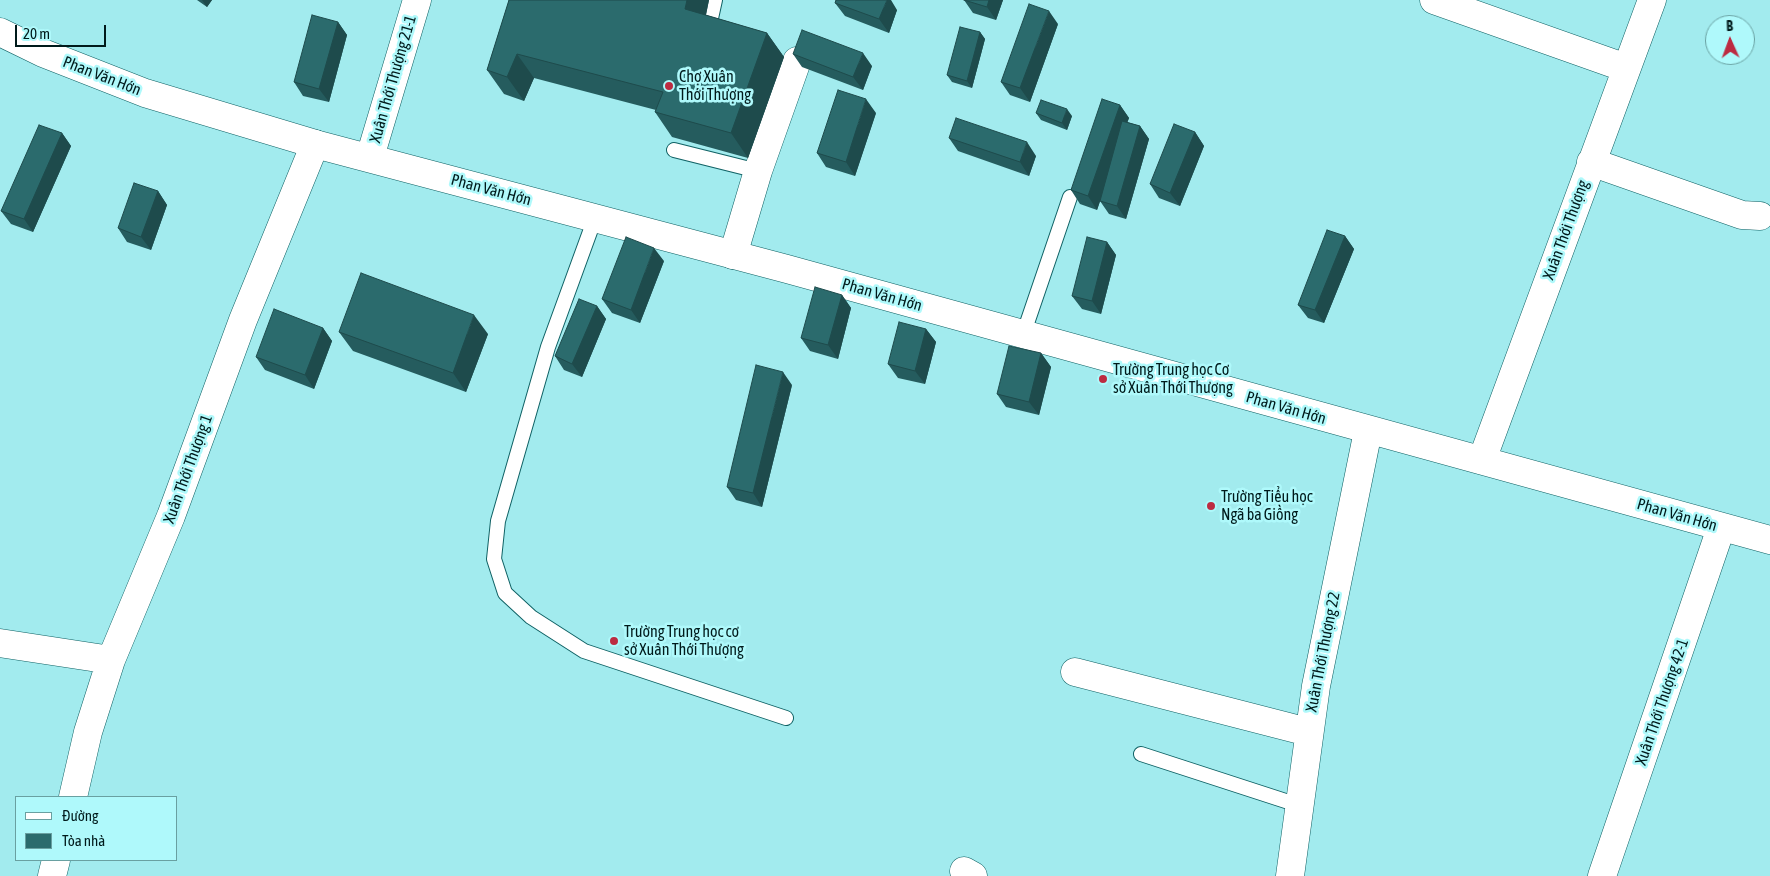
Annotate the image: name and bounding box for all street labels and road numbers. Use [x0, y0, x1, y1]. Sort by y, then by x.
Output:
street label: Xuân Thới Thượng 21-1 [366, 13, 420, 145]
street label: Phan Văn Hớn [60, 52, 144, 100]
street label: Phan Văn Hớn [449, 170, 533, 210]
street label: Xuân Thới Thượng [1539, 178, 1593, 282]
street label: Phan Văn Hớn [840, 274, 924, 316]
street label: Phan Văn Hớn [1244, 387, 1328, 429]
street label: Xuân Thới Thượng 1 [159, 412, 217, 526]
street label: Phan Văn Hớn [1635, 494, 1719, 536]
street label: Xuân Thới Thượng 22 [1302, 590, 1344, 714]
street label: Xuân Thới Thượng 42-1 [1631, 636, 1693, 768]

